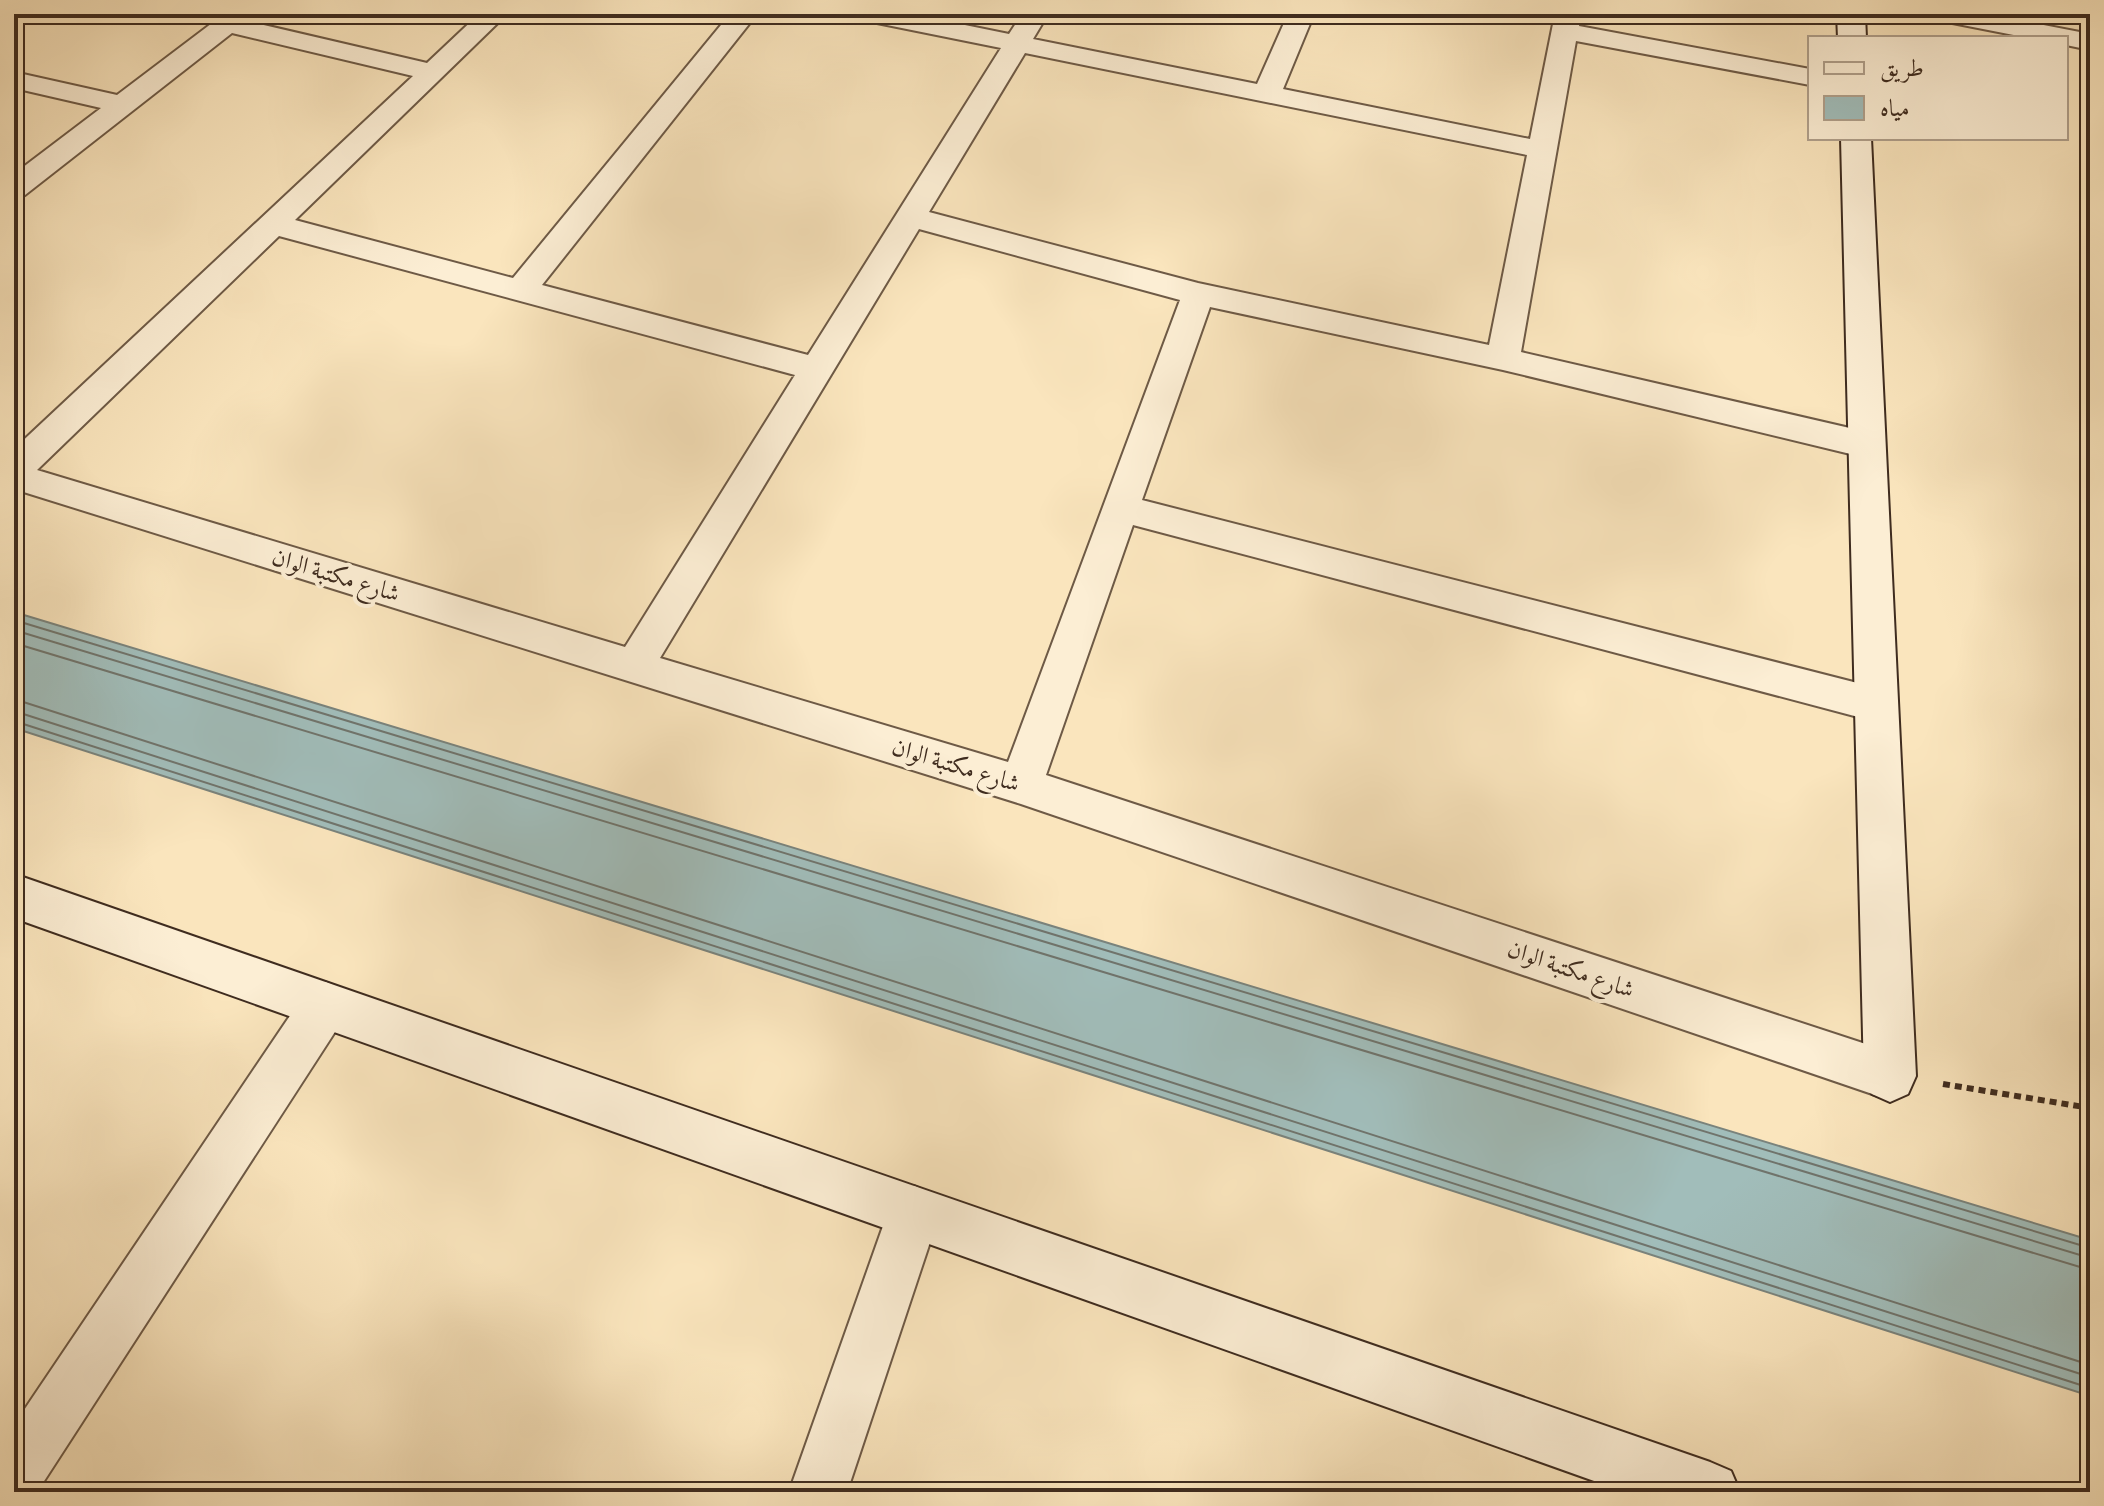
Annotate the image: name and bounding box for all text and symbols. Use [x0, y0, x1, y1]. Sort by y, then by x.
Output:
legend [1808, 36, 2068, 140]
text: طريق [1880, 52, 1924, 84]
text: مياه [1880, 92, 1910, 124]
street label: شارع مكتبة الوان [267, 540, 404, 613]
street label: شارع مكتبة الوان [887, 730, 1024, 803]
street label: شارع مكتبة الوان [1502, 932, 1639, 1009]

